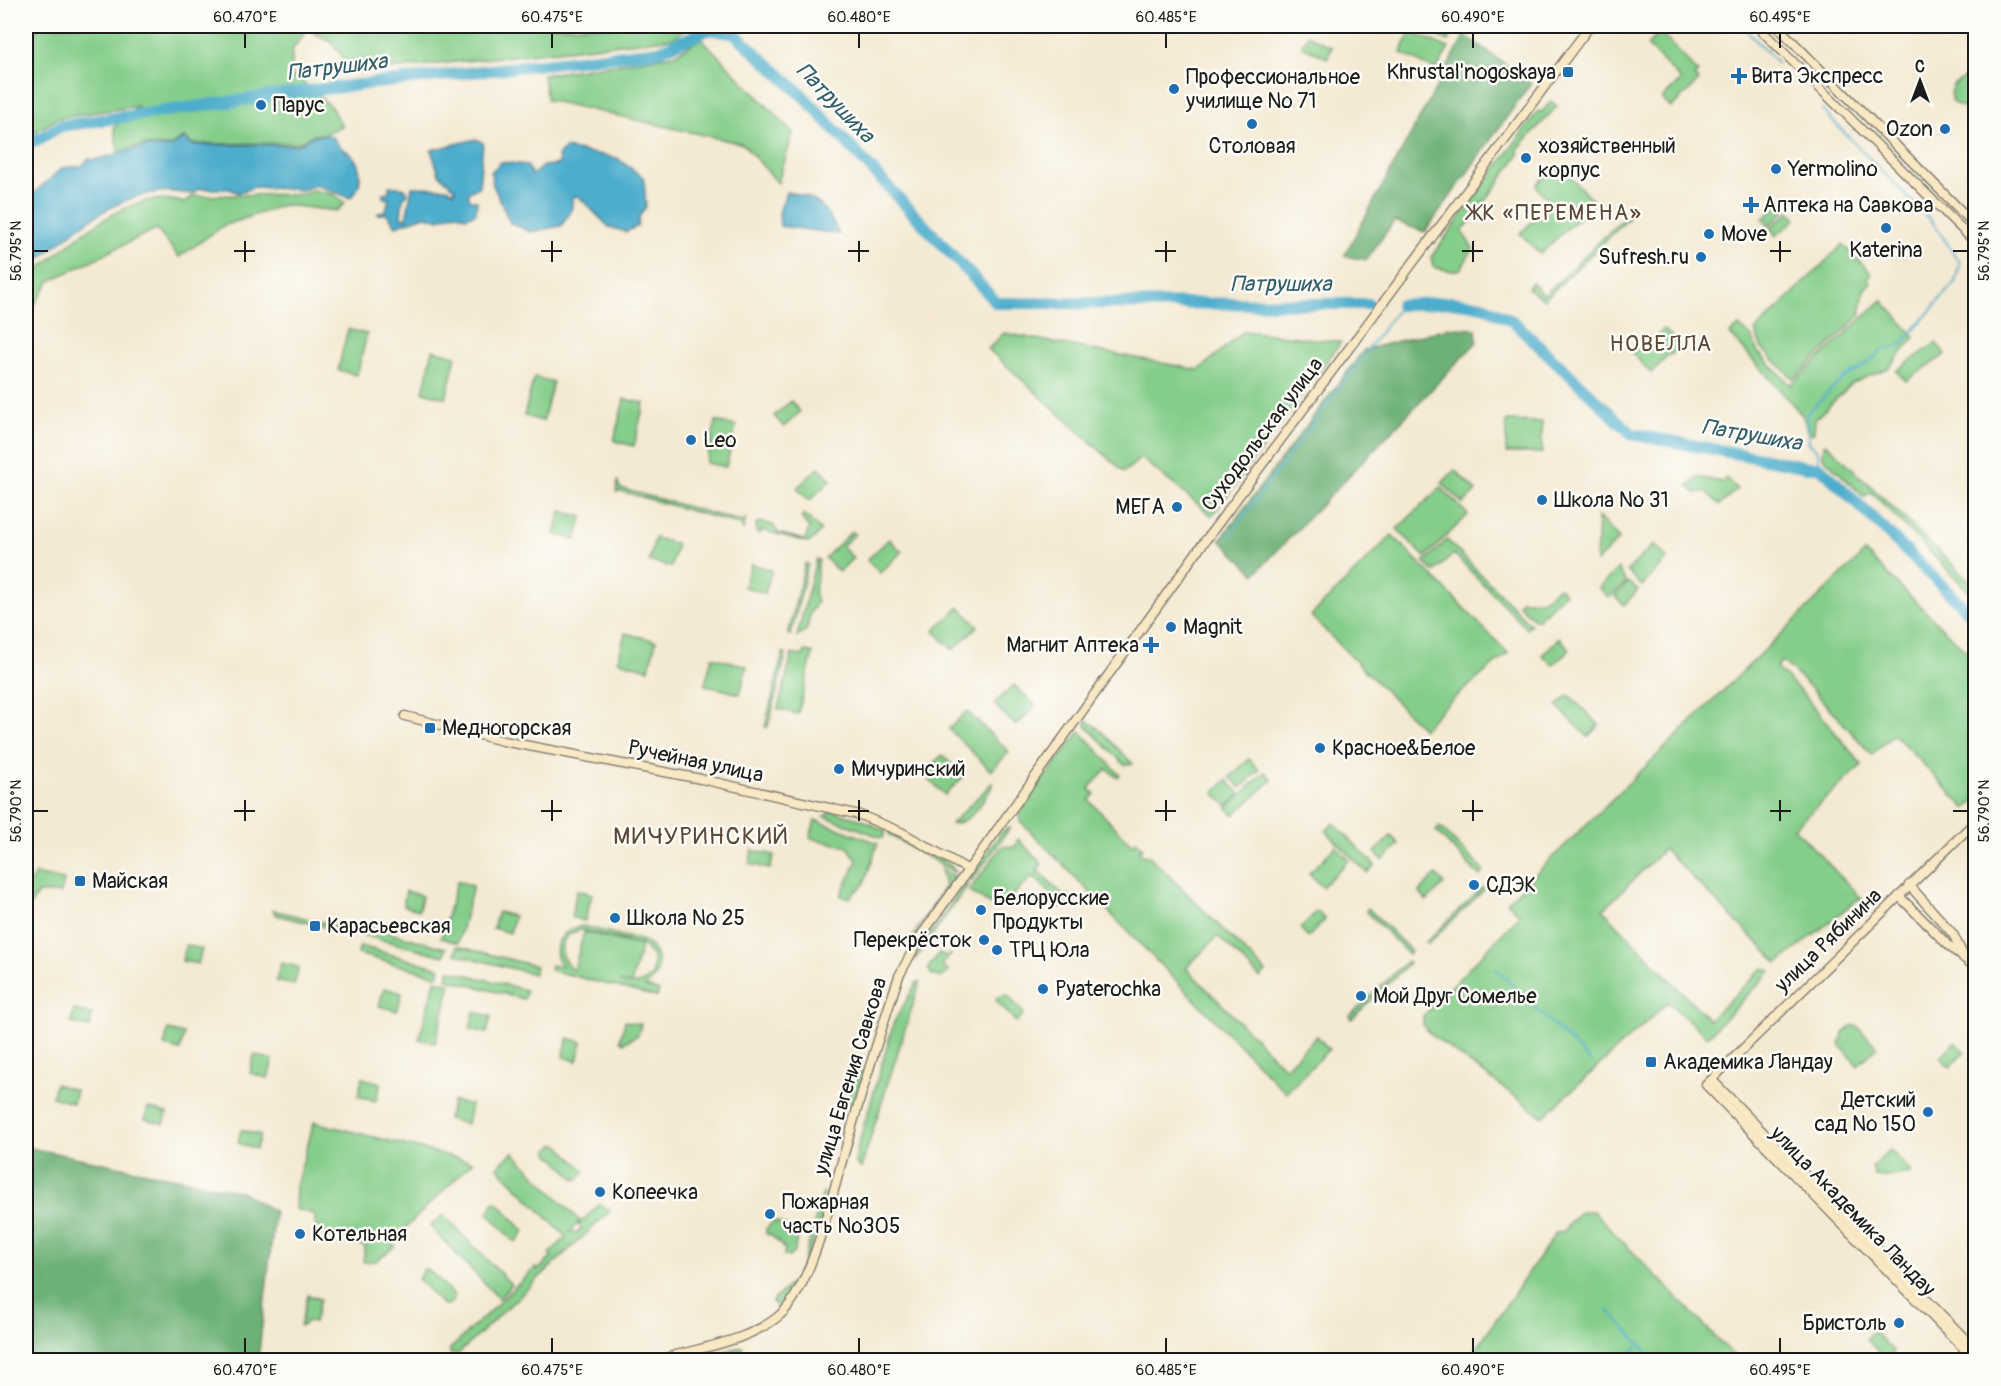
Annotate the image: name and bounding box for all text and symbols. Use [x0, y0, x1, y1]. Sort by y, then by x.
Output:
text: 60.470°E [213, 8, 277, 27]
text: 60.475°E [521, 8, 583, 27]
text: 60.480°E [827, 8, 891, 27]
text: 60.485°E [1135, 8, 1197, 27]
text: 60.490°E [1441, 8, 1505, 27]
text: 60.495°E [1749, 8, 1811, 27]
water label: Патрушиха [285, 47, 391, 87]
north arrow [1890, 51, 1950, 111]
water label: Патрушиха [790, 57, 882, 150]
text: С [1915, 57, 1925, 77]
place label: Khrustal'nogoskaya [1387, 59, 1556, 86]
place label: Вита Экспресс [1751, 63, 1883, 90]
place label: Профессиональное училище № 71 [1185, 64, 1361, 115]
marker: Khrustal'nogoskaya [1561, 65, 1575, 79]
marker: Вита Экспресс [1732, 69, 1746, 83]
marker: Профессиональное училище № 71 [1167, 82, 1181, 96]
place label: Парус [273, 92, 325, 119]
marker: Парус [254, 98, 268, 112]
place label: Ozon [1886, 116, 1933, 143]
marker: Столовая [1245, 117, 1259, 131]
marker: Ozon [1938, 122, 1952, 136]
place label: Столовая [1208, 133, 1296, 160]
place label: хозяйственный корпус [1538, 133, 1676, 184]
marker: хозяйственный корпус [1519, 151, 1533, 165]
place label: Yermolino [1787, 156, 1878, 183]
marker: Yermolino [1769, 162, 1783, 176]
place label: Аптека на Савкова [1763, 192, 1933, 219]
marker: Аптека на Савкова [1744, 198, 1758, 212]
district label: ЖК «ПЕРЕМЕНА» [1465, 199, 1642, 227]
text: 56.795°N [7, 221, 26, 281]
place label: Move [1721, 221, 1768, 248]
marker: Katerina [1879, 221, 1893, 235]
text: 56.795°N [1975, 221, 1994, 281]
marker: Move [1702, 227, 1716, 241]
place label: Katerina [1849, 237, 1923, 264]
place label: Sufresh.ru [1598, 244, 1689, 271]
marker: Sufresh.ru [1694, 250, 1708, 264]
water label: Патрушиха [1231, 270, 1333, 298]
district label: НОВЕЛЛА [1610, 330, 1712, 358]
street label: Суходольская улица [1196, 352, 1329, 517]
water label: Патрушиха [1700, 412, 1806, 458]
place label: Leo [703, 427, 736, 454]
marker: Leo [684, 433, 698, 447]
place label: Школа № 31 [1554, 487, 1669, 514]
marker: Школа № 31 [1535, 493, 1549, 507]
place label: МЕГА [1115, 494, 1165, 521]
marker: МЕГА [1170, 500, 1184, 514]
place label: Magnit [1183, 614, 1243, 641]
marker: Magnit [1164, 620, 1178, 634]
place label: Магнит Аптека [1006, 632, 1139, 659]
marker: Магнит Аптека [1144, 638, 1158, 652]
place label: Медногорская [442, 715, 571, 742]
marker: Медногорская [423, 721, 437, 735]
street label: Ручейная улица [626, 734, 766, 789]
place label: Красное&Белое [1332, 735, 1476, 762]
marker: Красное&Белое [1313, 741, 1327, 755]
place label: Мичуринский [851, 756, 966, 783]
marker: Мичуринский [832, 762, 846, 776]
text: 56.790°N [7, 780, 26, 842]
text: 56.790°N [1975, 780, 1994, 842]
district label: МИЧУРИНСКИЙ [613, 822, 789, 851]
place label: Майская [92, 868, 168, 895]
place label: СДЭК [1486, 872, 1536, 899]
marker: Майская [73, 874, 87, 888]
marker: СДЭК [1467, 878, 1481, 892]
street label: улица Рябинина [1768, 883, 1888, 999]
place label: Белорусские Продукты [993, 885, 1110, 936]
marker: Белорусские Продукты [974, 903, 988, 917]
place label: Школа № 25 [627, 905, 745, 932]
marker: Школа № 25 [608, 911, 622, 925]
place label: Карасьевская [327, 913, 451, 940]
marker: Карасьевская [308, 919, 322, 933]
place label: Перекрёсток [854, 927, 972, 954]
marker: Перекрёсток [977, 933, 991, 947]
place label: ТРЦ Юла [1009, 937, 1089, 964]
marker: ТРЦ Юла [990, 943, 1004, 957]
street label: улица Евгения Савкова [807, 974, 893, 1179]
place label: Pyaterochka [1055, 976, 1161, 1003]
marker: Pyaterochka [1036, 982, 1050, 996]
place label: Мой Друг Сомелье [1373, 983, 1537, 1010]
marker: Мой Друг Сомелье [1354, 989, 1368, 1003]
place label: Академика Ландау [1663, 1049, 1833, 1076]
marker: Академика Ландау [1644, 1055, 1658, 1069]
place label: Детский сад № 150 [1814, 1087, 1916, 1138]
marker: Детский сад № 150 [1921, 1105, 1935, 1119]
street label: улица Академика Ландау [1764, 1120, 1941, 1302]
place label: Копеечка [612, 1179, 698, 1206]
marker: Копеечка [593, 1185, 607, 1199]
place label: Пожарная часть №305 [782, 1189, 900, 1240]
marker: Пожарная часть №305 [763, 1207, 777, 1221]
place label: Котельная [312, 1221, 407, 1248]
marker: Котельная [293, 1227, 307, 1241]
place label: Бристоль [1802, 1310, 1887, 1337]
marker: Бристоль [1892, 1316, 1906, 1330]
text: 60.470°E [213, 1361, 277, 1380]
text: 60.475°E [521, 1361, 583, 1380]
text: 60.480°E [827, 1361, 891, 1380]
text: 60.485°E [1135, 1361, 1197, 1380]
text: 60.490°E [1441, 1361, 1505, 1380]
text: 60.495°E [1749, 1361, 1811, 1380]

